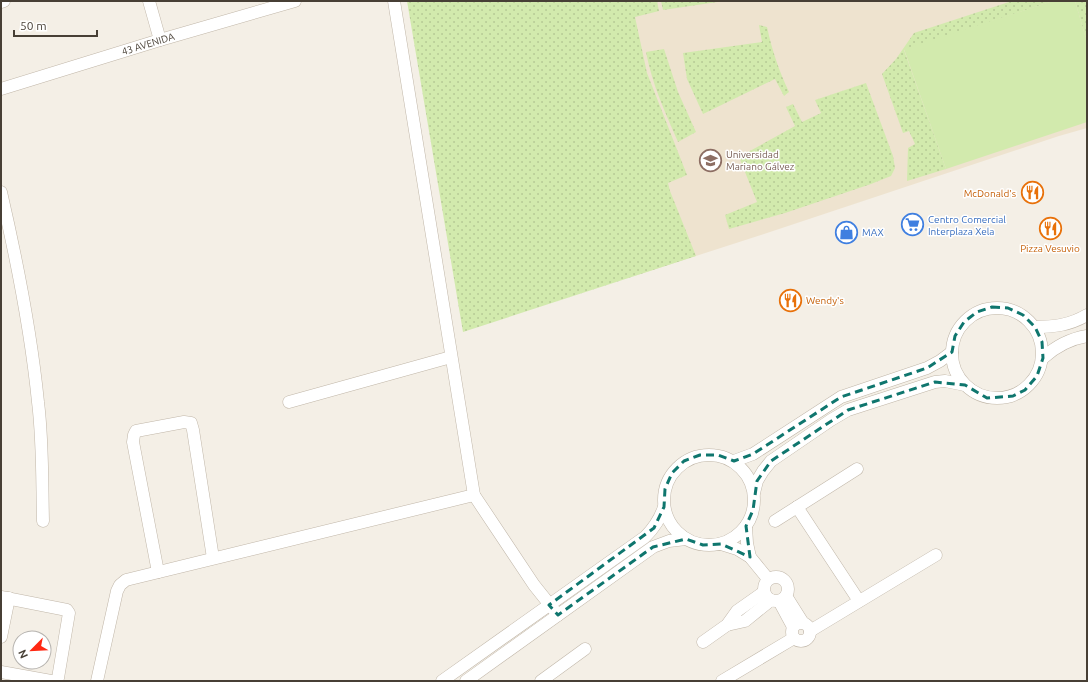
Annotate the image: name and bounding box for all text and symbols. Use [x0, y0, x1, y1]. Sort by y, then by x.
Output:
scale bar [14, 12, 97, 38]
text: 50 m [20, 19, 47, 32]
street label: 43 AVENIDA [120, 31, 176, 57]
school or university icon: Universidad Mariano Gálvez [697, 147, 723, 173]
place label: Universidad Mariano Gálvez [726, 149, 795, 172]
restaurant icon: McDonald's [1019, 180, 1045, 206]
place label: McDonald's [964, 188, 1016, 199]
supermarket icon: Centro Comercial Interplaza Xela [899, 212, 925, 238]
place label: Centro Comercial Interplaza Xela [928, 214, 1006, 237]
restaurant icon: Pizza Vesuvio [1037, 215, 1063, 241]
shop icon: MAX [834, 219, 860, 245]
place label: MAX [862, 227, 884, 238]
place label: Pizza Vesuvio [1020, 243, 1080, 254]
restaurant icon: Wendy's [778, 287, 804, 313]
place label: Wendy's [806, 295, 844, 306]
north arrow [12, 630, 52, 670]
text: N [16, 648, 30, 660]

